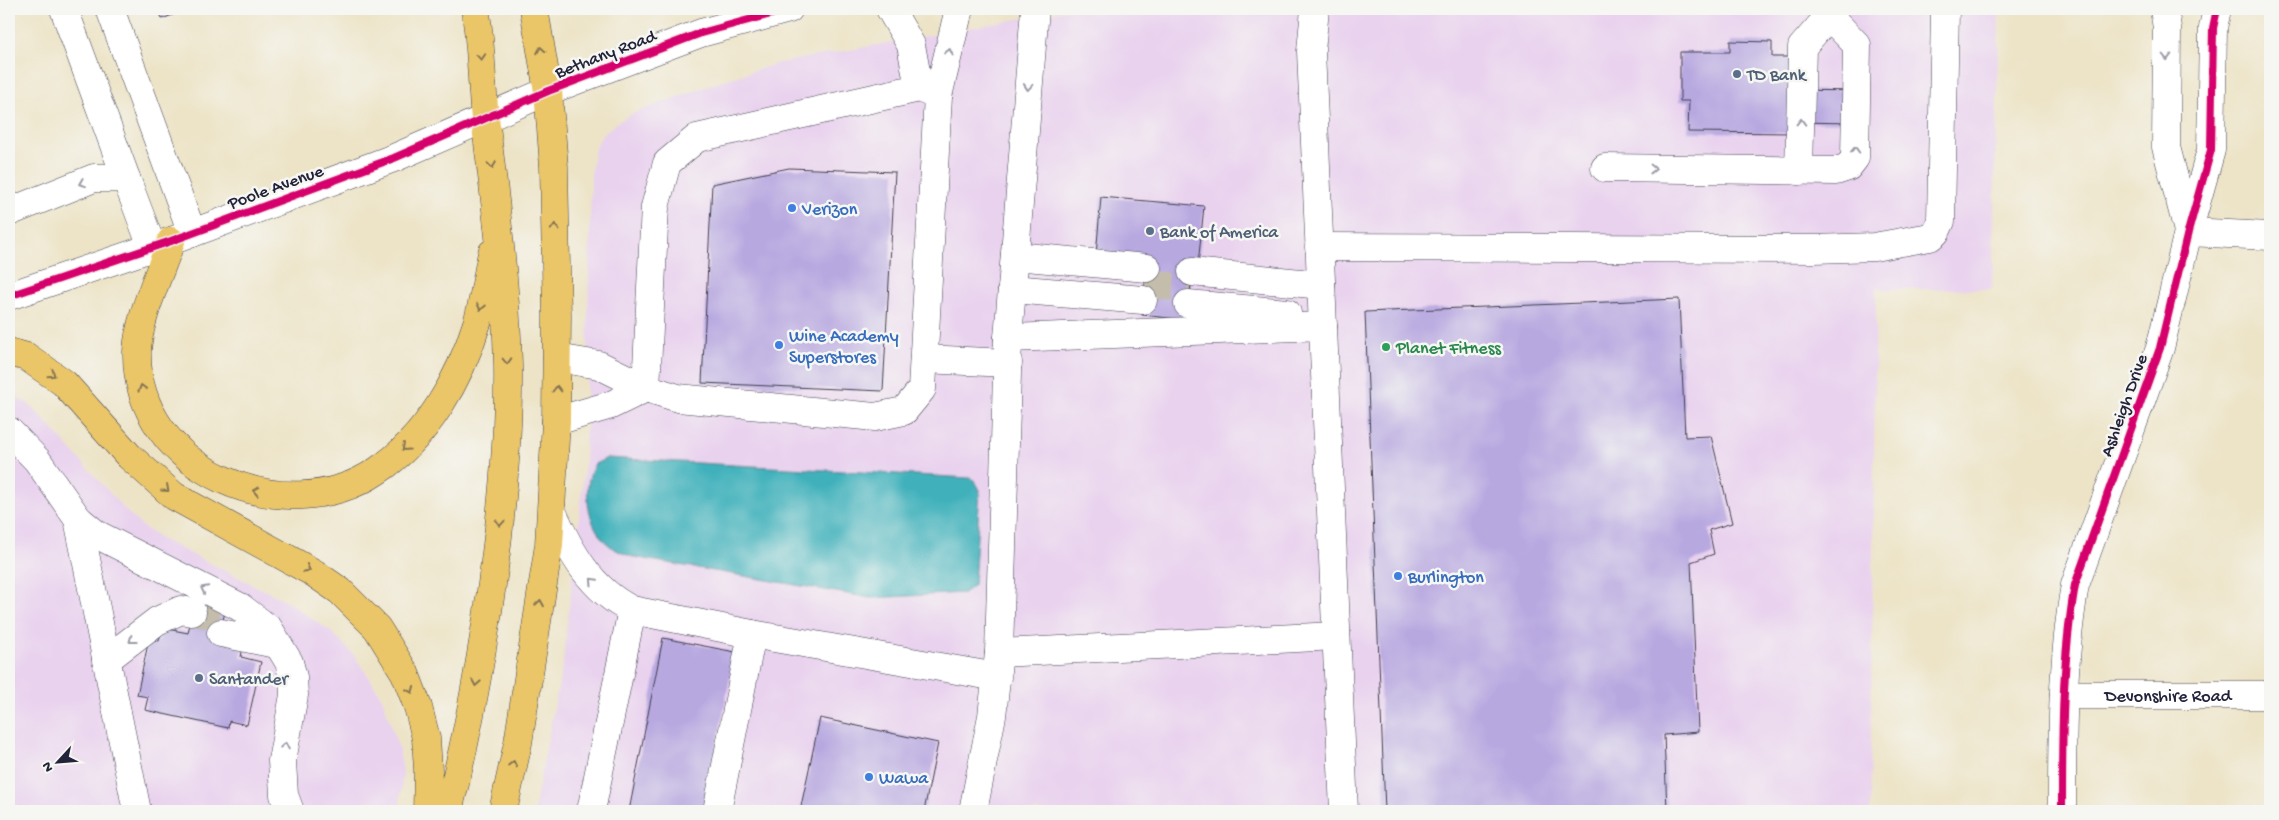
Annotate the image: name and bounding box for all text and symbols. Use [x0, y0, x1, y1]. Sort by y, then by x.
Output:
street label: Bethany Road [551, 26, 661, 85]
one-way arrow [536, 46, 546, 54]
one-way arrow [943, 48, 954, 57]
one-way arrow [475, 53, 486, 61]
one-way arrow [2162, 54, 2172, 62]
place label: TD Bank [1746, 66, 1808, 87]
marker: TD Bank [1731, 68, 1743, 80]
one-way arrow [1023, 83, 1034, 91]
one-way arrow [1795, 118, 1806, 126]
one-way arrow [1850, 146, 1860, 154]
street label: Poole Avenue [224, 161, 327, 216]
one-way arrow [486, 162, 497, 170]
one-way arrow [1650, 164, 1658, 174]
one-way arrow [79, 177, 87, 187]
place label: Verizon [801, 200, 858, 221]
marker: Verizon [786, 202, 798, 214]
one-way arrow [550, 222, 561, 230]
place label: Bank of America [1159, 223, 1279, 244]
marker: Bank of America [1144, 225, 1156, 237]
one-way arrow [476, 302, 486, 311]
place label: Wine Academy Superstores [789, 327, 899, 369]
marker: Wine Academy Superstores [773, 339, 785, 351]
place label: Planet Fitness [1395, 339, 1502, 360]
marker: Planet Fitness [1380, 341, 1392, 353]
street label: Ashleigh Drive [2097, 351, 2154, 460]
one-way arrow [502, 357, 513, 365]
one-way arrow [46, 368, 55, 377]
one-way arrow [137, 384, 147, 392]
one-way arrow [552, 385, 562, 392]
one-way arrow [401, 442, 410, 451]
one-way arrow [161, 483, 170, 492]
one-way arrow [251, 487, 260, 497]
one-way arrow [495, 519, 506, 527]
one-way arrow [302, 563, 311, 573]
place label: Burlington [1407, 568, 1484, 589]
marker: Burlington [1392, 570, 1404, 582]
one-way arrow [590, 578, 599, 587]
one-way arrow [201, 585, 210, 595]
one-way arrow [534, 599, 544, 608]
one-way arrow [129, 635, 138, 643]
place label: Santander [209, 670, 290, 691]
marker: Santander [193, 672, 205, 684]
one-way arrow [472, 679, 482, 688]
one-way arrow [405, 685, 415, 693]
street label: Devonshire Road [2104, 687, 2233, 708]
north arrow [32, 738, 82, 788]
one-way arrow [279, 742, 290, 751]
text: N [39, 759, 58, 774]
one-way arrow [508, 759, 518, 768]
place label: Wawa [879, 769, 929, 790]
marker: Wawa [863, 771, 875, 783]

